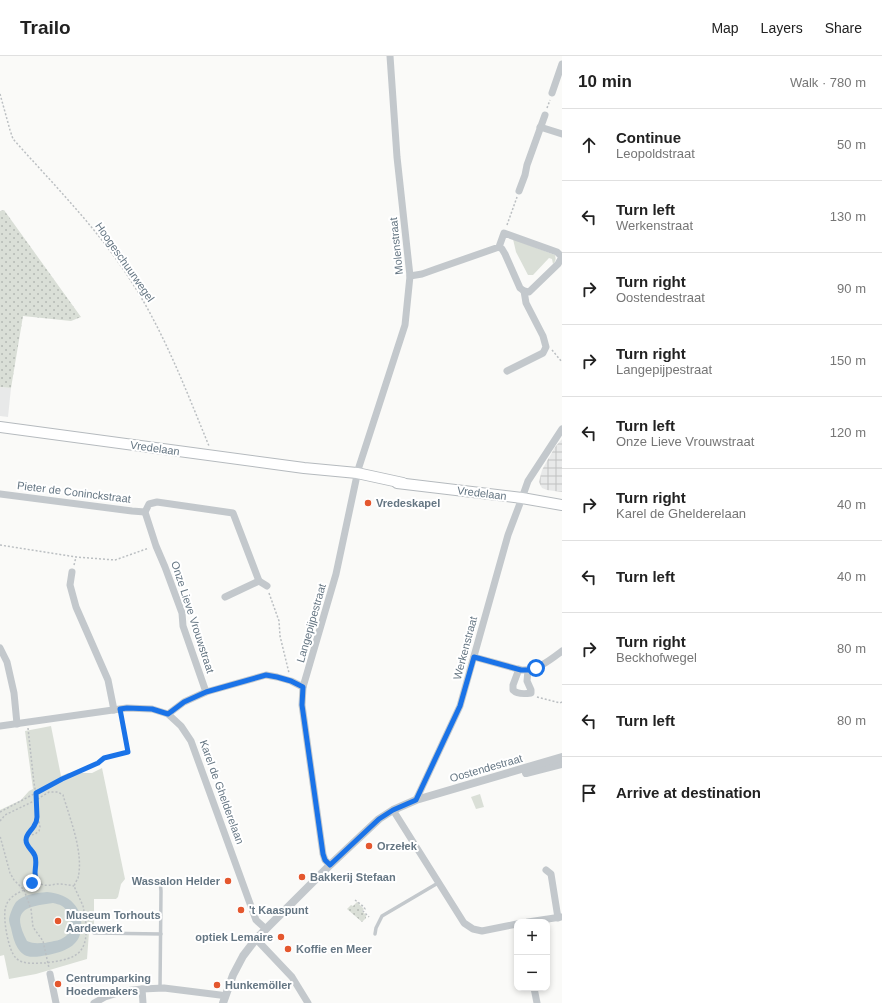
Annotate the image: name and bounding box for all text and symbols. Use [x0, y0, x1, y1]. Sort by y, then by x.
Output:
text: Trailo [20, 17, 71, 38]
text: Map [711, 20, 739, 36]
text: Layers [761, 20, 803, 36]
text: Share [825, 20, 862, 36]
text: 10 min [578, 72, 632, 91]
text: Walk · 780 m [790, 75, 866, 90]
text: Continue [616, 129, 681, 146]
icon: ahead [578, 134, 600, 156]
text: 50 m [837, 137, 866, 152]
text: Leopoldstraat [616, 146, 695, 161]
text: Turn left [616, 201, 675, 218]
icon: left [578, 206, 600, 228]
text: 130 m [830, 209, 866, 224]
street label: Molenstraat [387, 217, 405, 275]
text: Werkenstraat [616, 218, 693, 233]
street label: Hoogeschuurwegel [93, 220, 157, 304]
text: Turn right [616, 273, 686, 290]
icon: right [578, 278, 600, 300]
text: 90 m [837, 281, 866, 296]
text: Oostendestraat [616, 290, 705, 305]
text: Turn right [616, 345, 686, 362]
icon: right [578, 350, 600, 372]
text: 150 m [830, 353, 866, 368]
text: Langepijpestraat [616, 362, 712, 377]
text: Turn left [616, 417, 675, 434]
icon: left [578, 422, 600, 444]
text: 120 m [830, 425, 866, 440]
text: Onze Lieve Vrouwstraat [616, 434, 754, 449]
street label: Vredelaan [130, 439, 180, 457]
street label: Pieter de Coninckstraat [17, 479, 131, 505]
street label: Vredelaan [457, 484, 507, 502]
text: Turn right [616, 489, 686, 506]
icon: right [578, 494, 600, 516]
place label: Vredeskapel [376, 497, 440, 509]
text: 40 m [837, 497, 866, 512]
marker: Vredeskapel [363, 498, 373, 508]
text: Karel de Ghelderelaan [616, 506, 746, 521]
street label: Onze Lieve Vrouwstraat [169, 560, 217, 674]
icon: left [578, 566, 600, 588]
text: Turn left [616, 568, 675, 585]
text: 40 m [837, 569, 866, 584]
street label: Langepijpestraat [294, 582, 328, 664]
street label: Werkenstraat [451, 615, 479, 681]
text: Turn right [616, 633, 686, 650]
icon: right [578, 638, 600, 660]
text: 80 m [837, 641, 866, 656]
text: Beckhofwegel [616, 650, 697, 665]
route start [527, 659, 545, 677]
icon: left [578, 710, 600, 732]
text: Turn left [616, 712, 675, 729]
text: 80 m [837, 713, 866, 728]
street label: Karel de Ghelderelaan [198, 738, 246, 846]
street label: Oostendestraat [448, 752, 524, 784]
icon: arrive [578, 782, 600, 804]
text: Arrive at destination [616, 784, 761, 801]
place label: Orzełek [377, 840, 418, 852]
marker: Orzełek [364, 841, 374, 851]
place label: Bakkerij Stefaan [310, 871, 396, 883]
marker: Bakkerij Stefaan [297, 872, 307, 882]
route end [23, 874, 41, 892]
place label: Wassalon Helder [132, 875, 221, 887]
marker: Wassalon Helder [223, 876, 233, 886]
place label: 't Kaaspunt [249, 904, 309, 916]
marker: 't Kaaspunt [236, 905, 246, 915]
place label: Museum Torhouts Aardewerk [66, 909, 161, 934]
marker: Museum Torhouts Aardewerk [53, 916, 63, 926]
map controls [514, 919, 550, 991]
button: + [514, 919, 550, 955]
place label: optiek Lemaire [195, 931, 273, 943]
marker: optiek Lemaire [276, 932, 286, 942]
place label: Koffie en Meer [296, 943, 373, 955]
marker: Koffie en Meer [283, 944, 293, 954]
button: − [514, 955, 550, 991]
place label: Centrumparking Hoedemakers [66, 972, 151, 997]
marker: Centrumparking Hoedemakers [53, 979, 63, 989]
place label: Hunkemöller [225, 979, 292, 991]
marker: Hunkemöller [212, 980, 222, 990]

